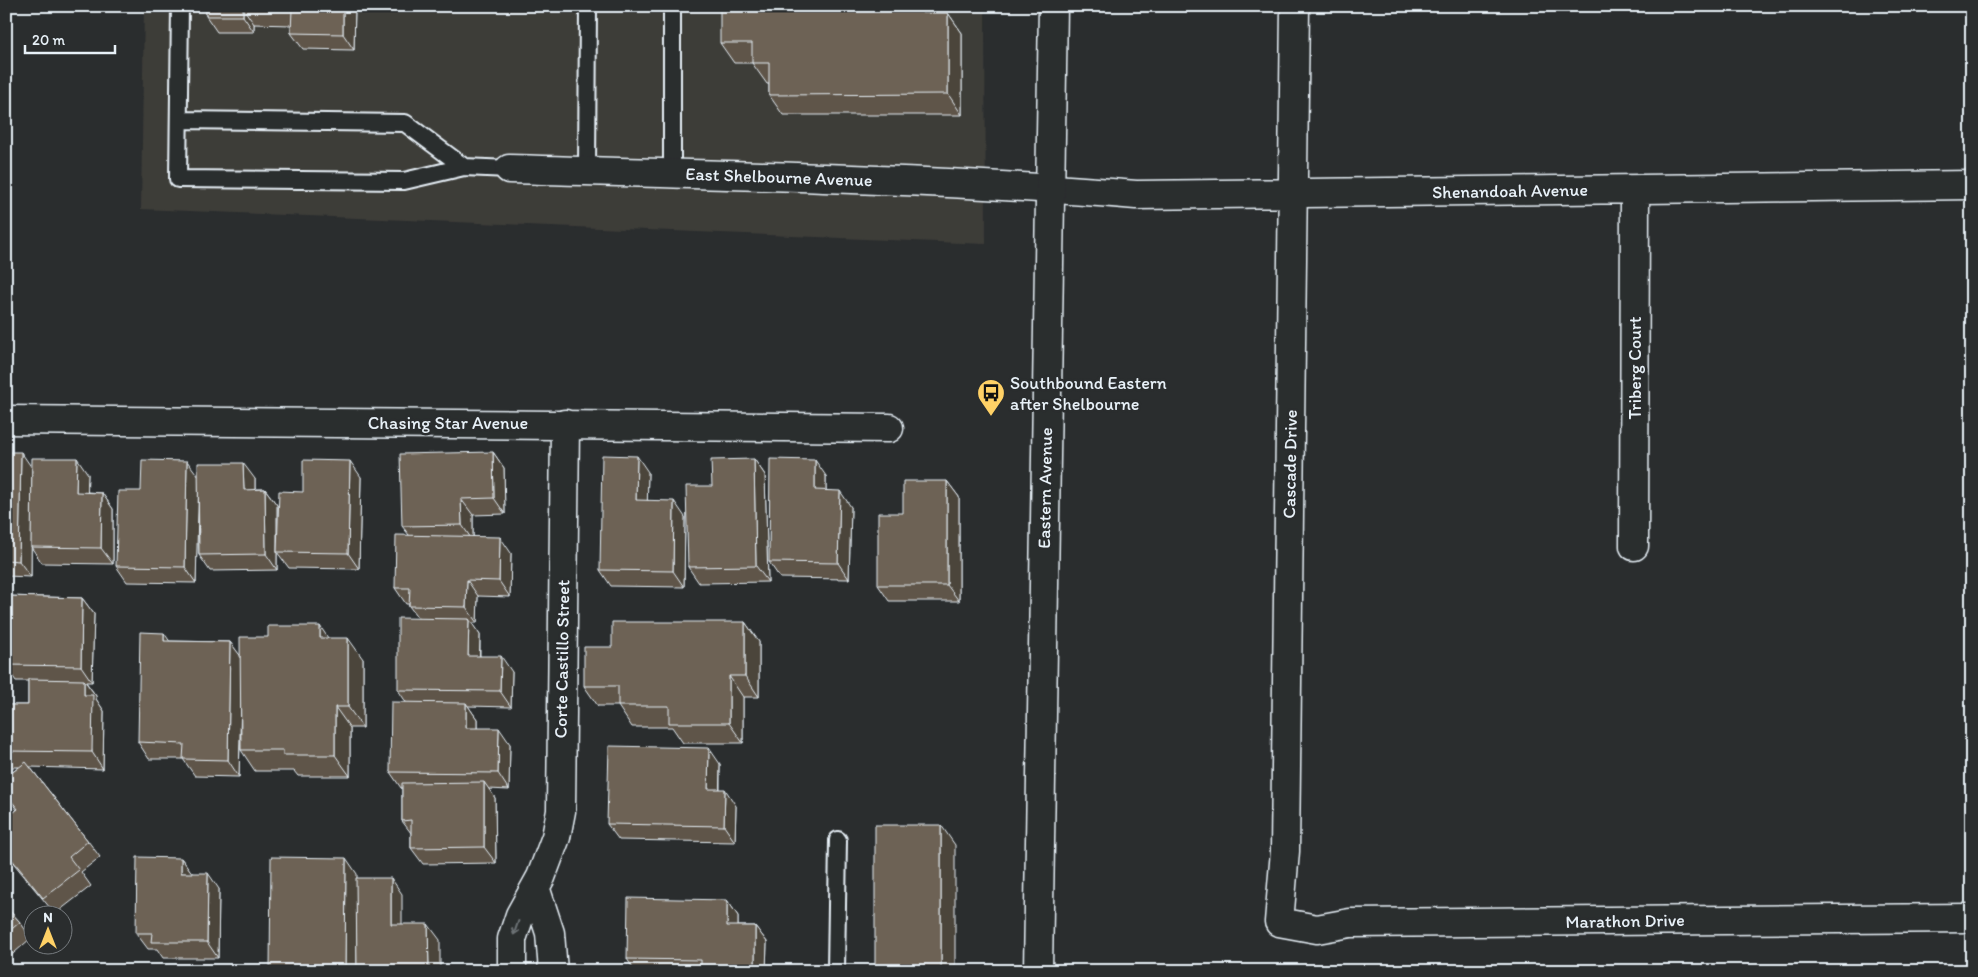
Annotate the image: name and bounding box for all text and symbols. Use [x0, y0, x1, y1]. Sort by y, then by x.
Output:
scale bar [25, 22, 115, 54]
text: 20 m [32, 31, 66, 49]
street label: East Shelbourne Avenue [685, 163, 873, 191]
street label: Shenandoah Avenue [1432, 179, 1588, 203]
street label: Triberg Court [1624, 316, 1646, 420]
place label: Southbound Eastern after Shelbourne [1010, 372, 1167, 415]
bus stop icon: Southbound Eastern after Shelbourne [976, 378, 1006, 417]
street label: Cascade Drive [1278, 409, 1302, 519]
street label: Chasing Star Avenue [368, 412, 528, 434]
street label: Eastern Avenue [1033, 427, 1057, 549]
street label: Corte Castillo Street [550, 579, 574, 739]
north arrow [22, 904, 72, 954]
text: N [43, 909, 53, 926]
street label: Marathon Drive [1565, 909, 1685, 933]
one-way arrow [510, 920, 520, 936]

